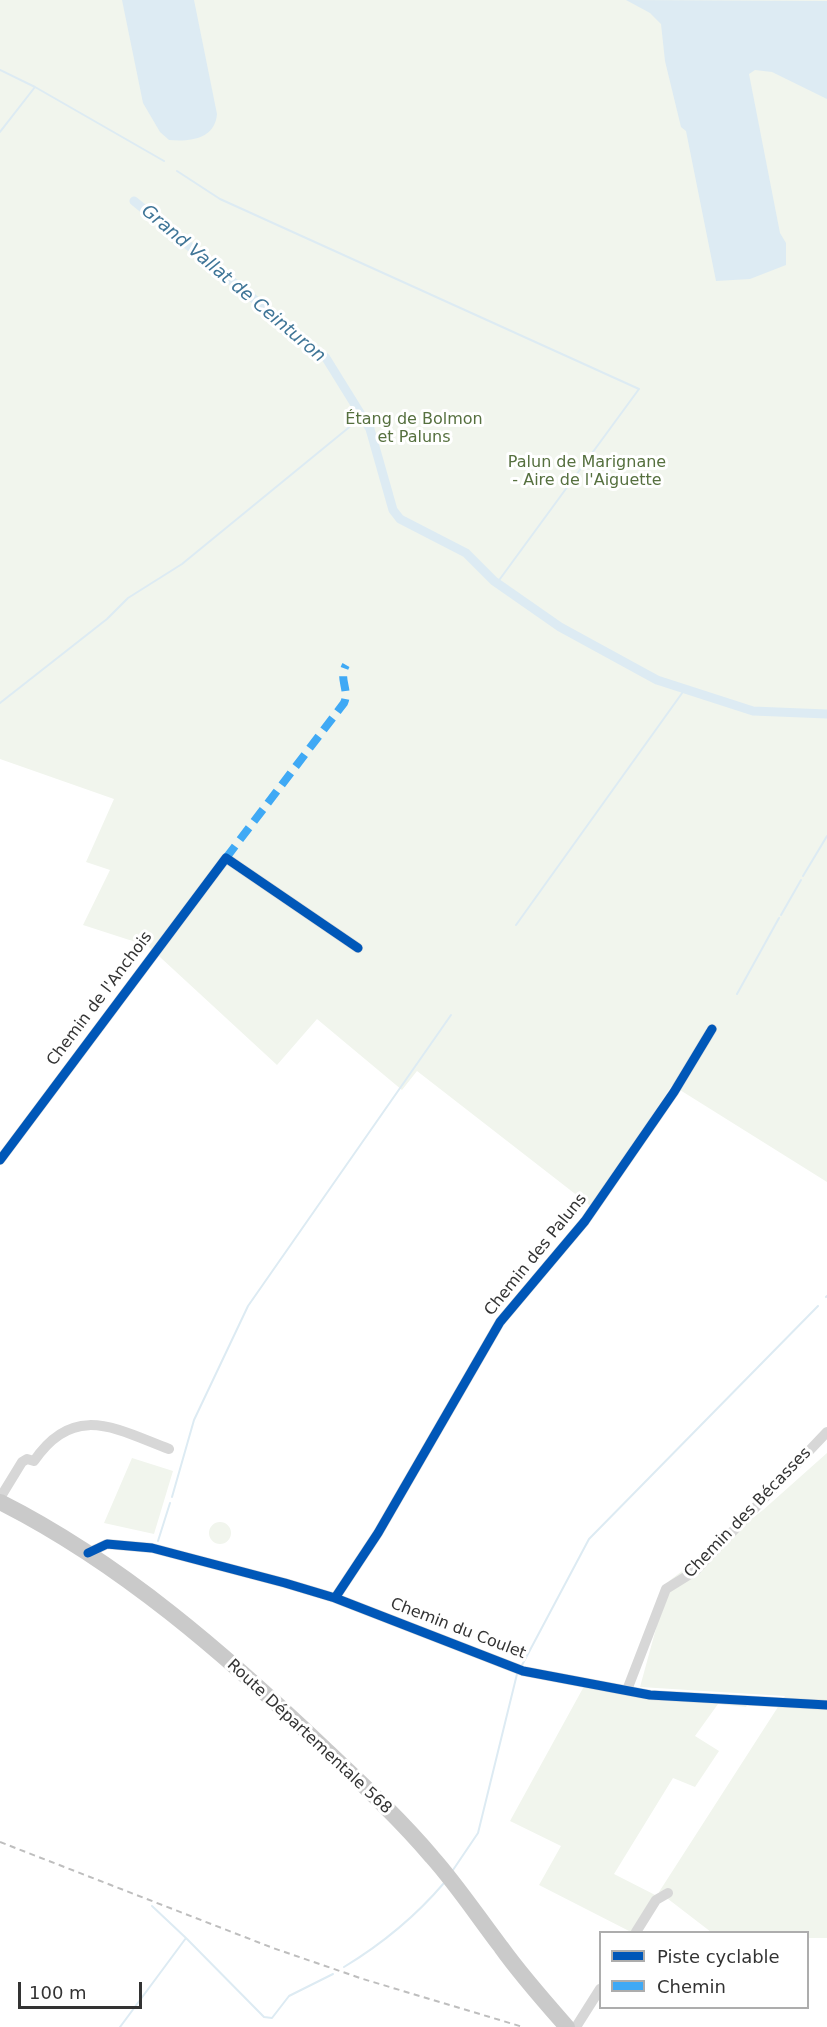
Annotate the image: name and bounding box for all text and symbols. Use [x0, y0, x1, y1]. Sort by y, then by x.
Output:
water label: Grand Vallat de Ceinturon [137, 201, 329, 367]
park label: Étang de Bolmon et Paluns [345, 410, 483, 448]
park label: Palun de Marignane - Aire de l'Aiguette [508, 453, 666, 491]
street label: Chemin de l'Anchois [43, 928, 157, 1070]
street label: Chemin des Paluns [481, 1190, 591, 1320]
street label: Chemin des Bécasses [681, 1444, 815, 1582]
street label: Chemin du Coulet [388, 1594, 528, 1664]
street label: Route Départementale 568 [223, 1656, 395, 1818]
legend [599, 1931, 809, 2009]
text: Piste cyclable [657, 1946, 780, 1967]
scale bar [21, 1970, 146, 2008]
text: Chemin [657, 1976, 726, 1997]
text: 100 m [29, 1982, 87, 2003]

